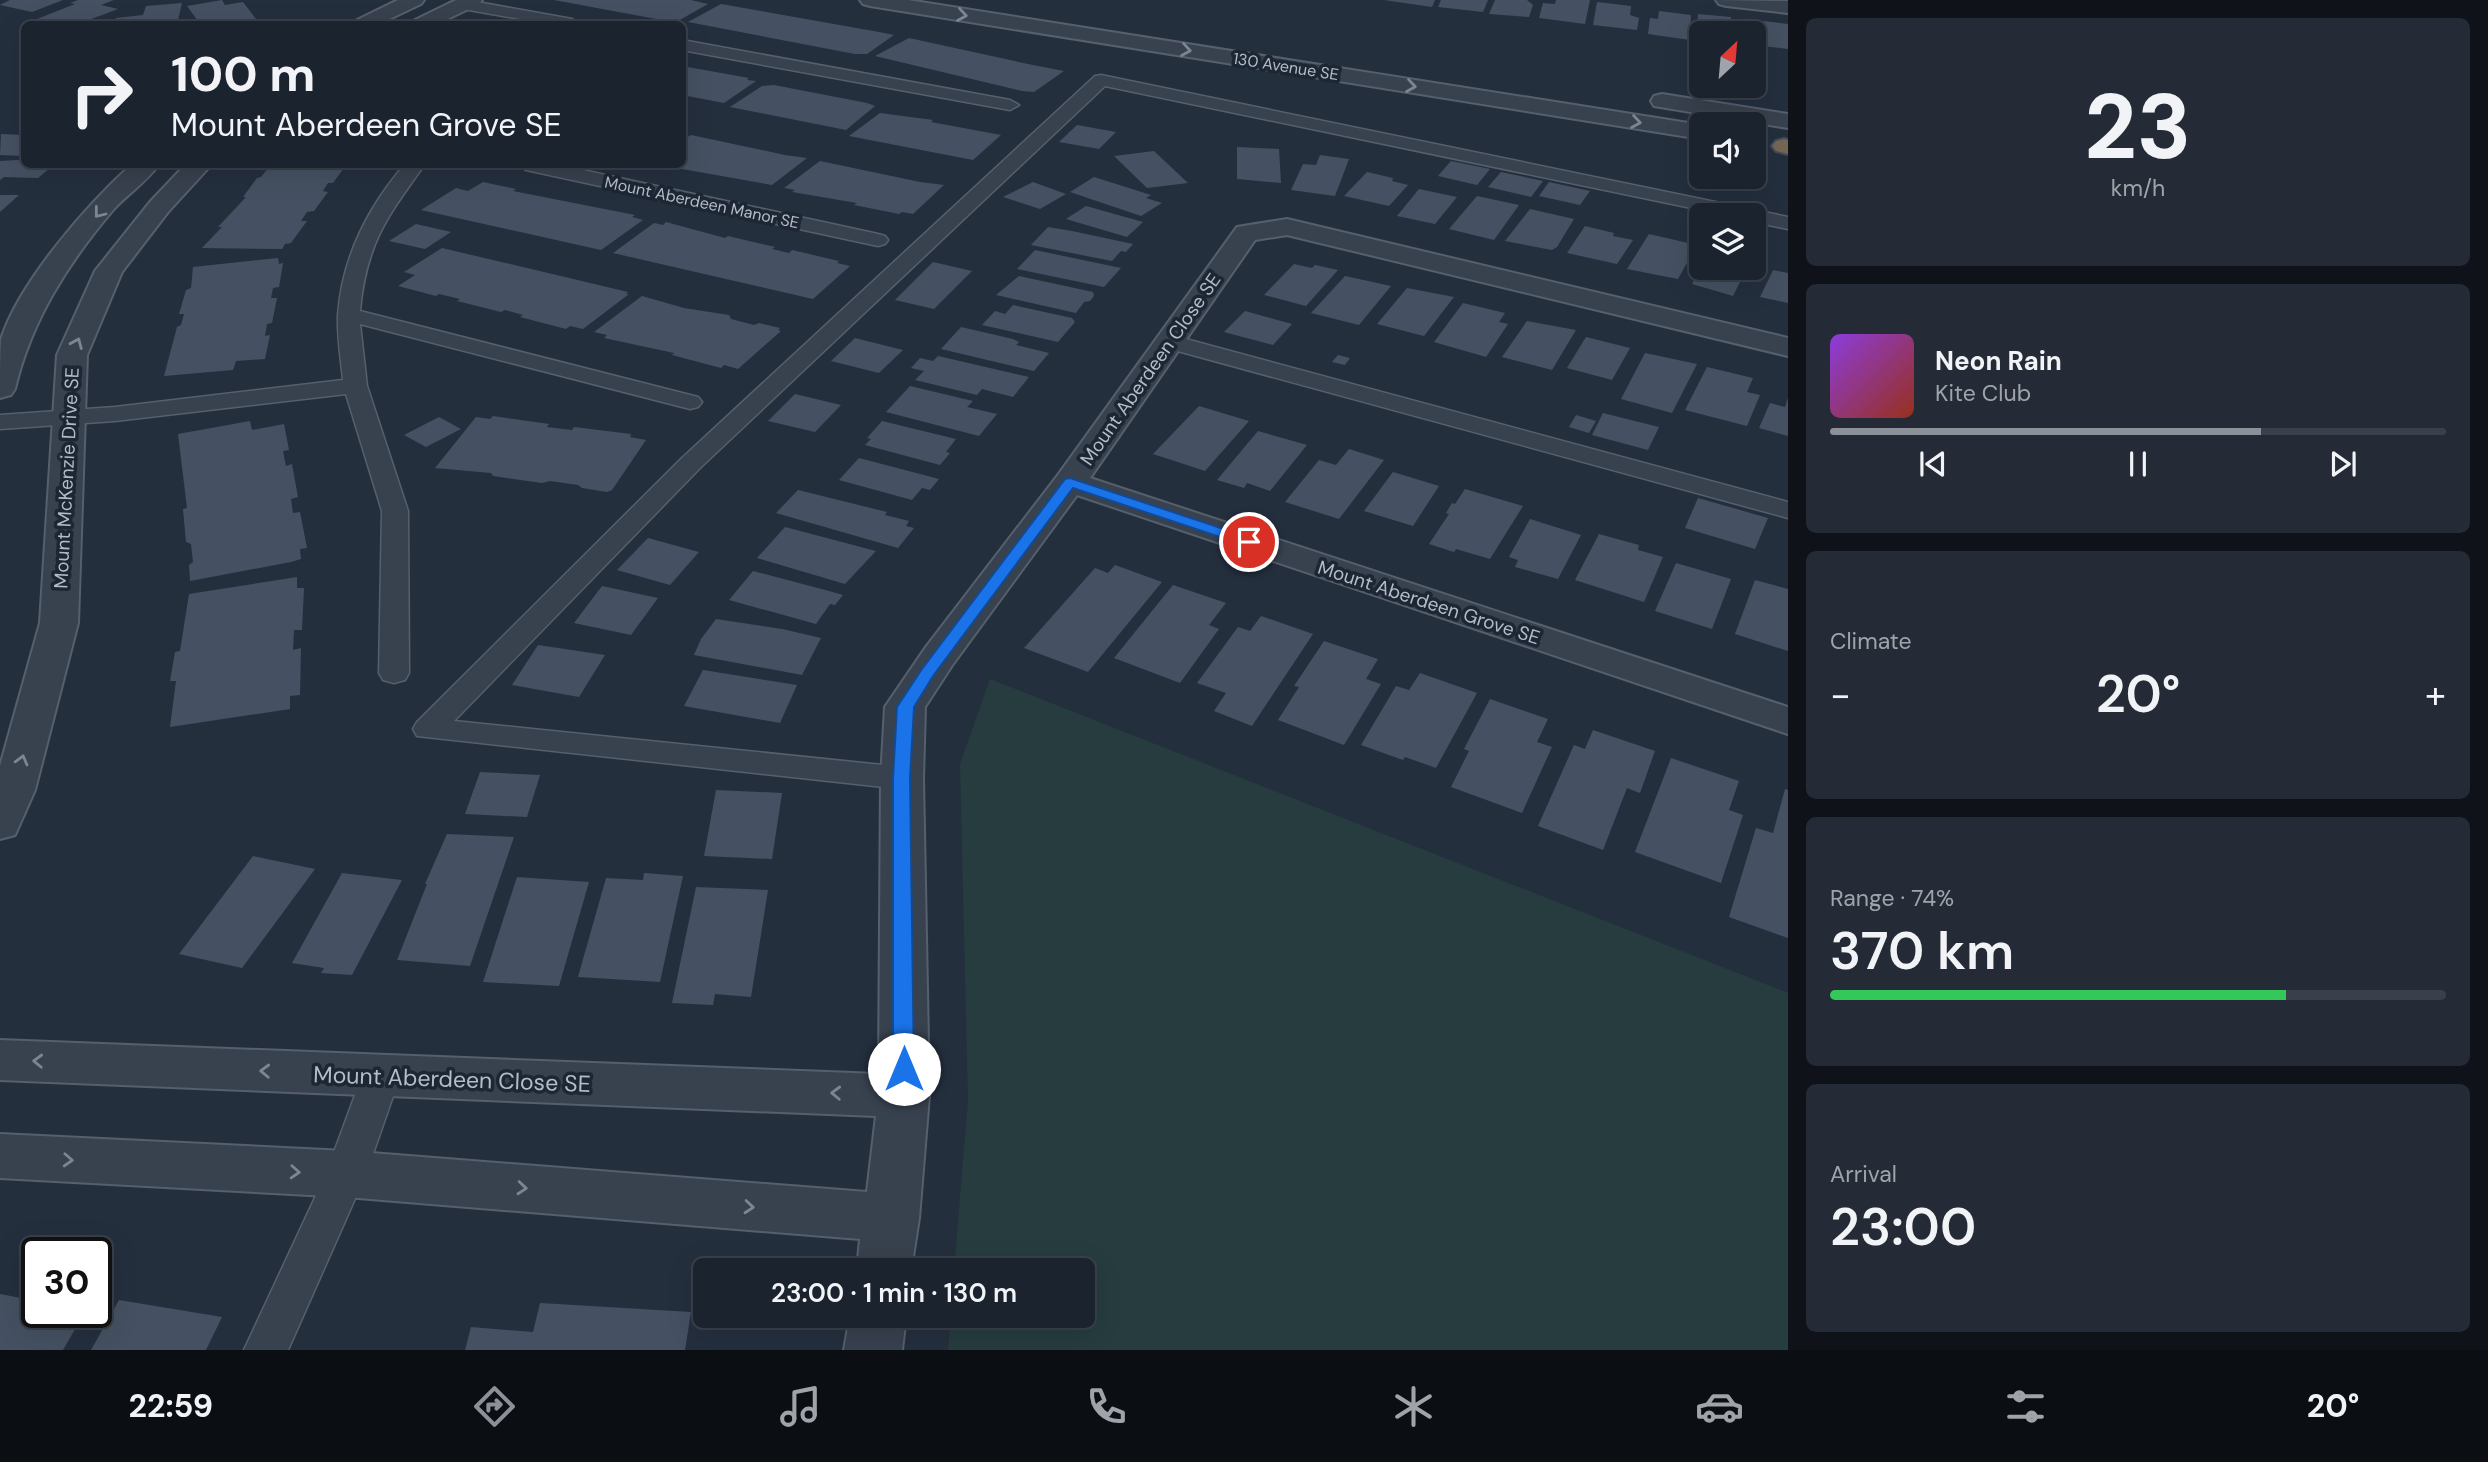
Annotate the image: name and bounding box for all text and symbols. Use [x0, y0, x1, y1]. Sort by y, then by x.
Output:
one-way arrow [956, 7, 967, 22]
north arrow [1689, 21, 1766, 98]
map controls [1689, 21, 1766, 280]
text: 100 m [171, 42, 315, 106]
one-way arrow [1180, 42, 1192, 57]
street label: 130 Avenue SE [1232, 48, 1340, 85]
icon: right [56, 49, 147, 140]
text: 23 [2084, 68, 2192, 186]
one-way arrow [1405, 78, 1417, 93]
text: Mount Aberdeen Grove SE [171, 104, 562, 146]
button: sound [1689, 112, 1766, 189]
one-way arrow [1630, 114, 1642, 129]
street label: Mount Aberdeen Manor SE [603, 172, 801, 233]
text: km/h [2111, 173, 2165, 203]
button: layers [1689, 203, 1766, 280]
one-way arrow [94, 205, 107, 217]
street label: Mount Aberdeen Close SE [1074, 268, 1226, 470]
one-way arrow [69, 337, 83, 350]
text: Neon Rain [1935, 344, 2062, 378]
street label: Mount McKenzie Drive SE [48, 367, 85, 589]
text: Kite Club [1935, 378, 2031, 408]
icon: previous [1914, 445, 1952, 483]
icon: pause [2119, 445, 2157, 483]
icon: next [2324, 445, 2362, 483]
pin [1219, 512, 1279, 572]
icon: arrive [1230, 523, 1268, 561]
street label: Mount Aberdeen Grove SE [1315, 555, 1543, 650]
text: Climate [1830, 626, 1912, 656]
text: 20° [2096, 660, 2180, 728]
text: − [1830, 670, 1851, 720]
text: + [2425, 670, 2446, 720]
one-way arrow [14, 754, 28, 766]
text: Range · 74% [1830, 883, 1954, 913]
text: 370 km [1830, 917, 2014, 985]
position arrow [867, 1032, 941, 1106]
one-way arrow [32, 1054, 43, 1069]
street label: Mount Aberdeen Close SE [313, 1059, 591, 1099]
one-way arrow [260, 1064, 271, 1079]
one-way arrow [830, 1086, 841, 1101]
one-way arrow [63, 1152, 74, 1167]
text: Arrival [1830, 1159, 1897, 1189]
one-way arrow [290, 1164, 301, 1179]
one-way arrow [517, 1180, 528, 1195]
text: 23:00 [1830, 1193, 1976, 1261]
one-way arrow [744, 1199, 755, 1214]
speed limit sign: 30 [21, 1237, 112, 1328]
text: 23:00 · 1 min · 130 m [771, 1276, 1017, 1310]
icon: directions [470, 1382, 519, 1431]
icon: music [776, 1382, 825, 1431]
icon: phone [1082, 1382, 1131, 1431]
icon: climate [1389, 1382, 1438, 1431]
icon: car [1695, 1382, 1744, 1431]
icon: filters [2001, 1382, 2050, 1431]
text: 22:59 [129, 1385, 213, 1427]
text: 20° [2307, 1385, 2359, 1427]

